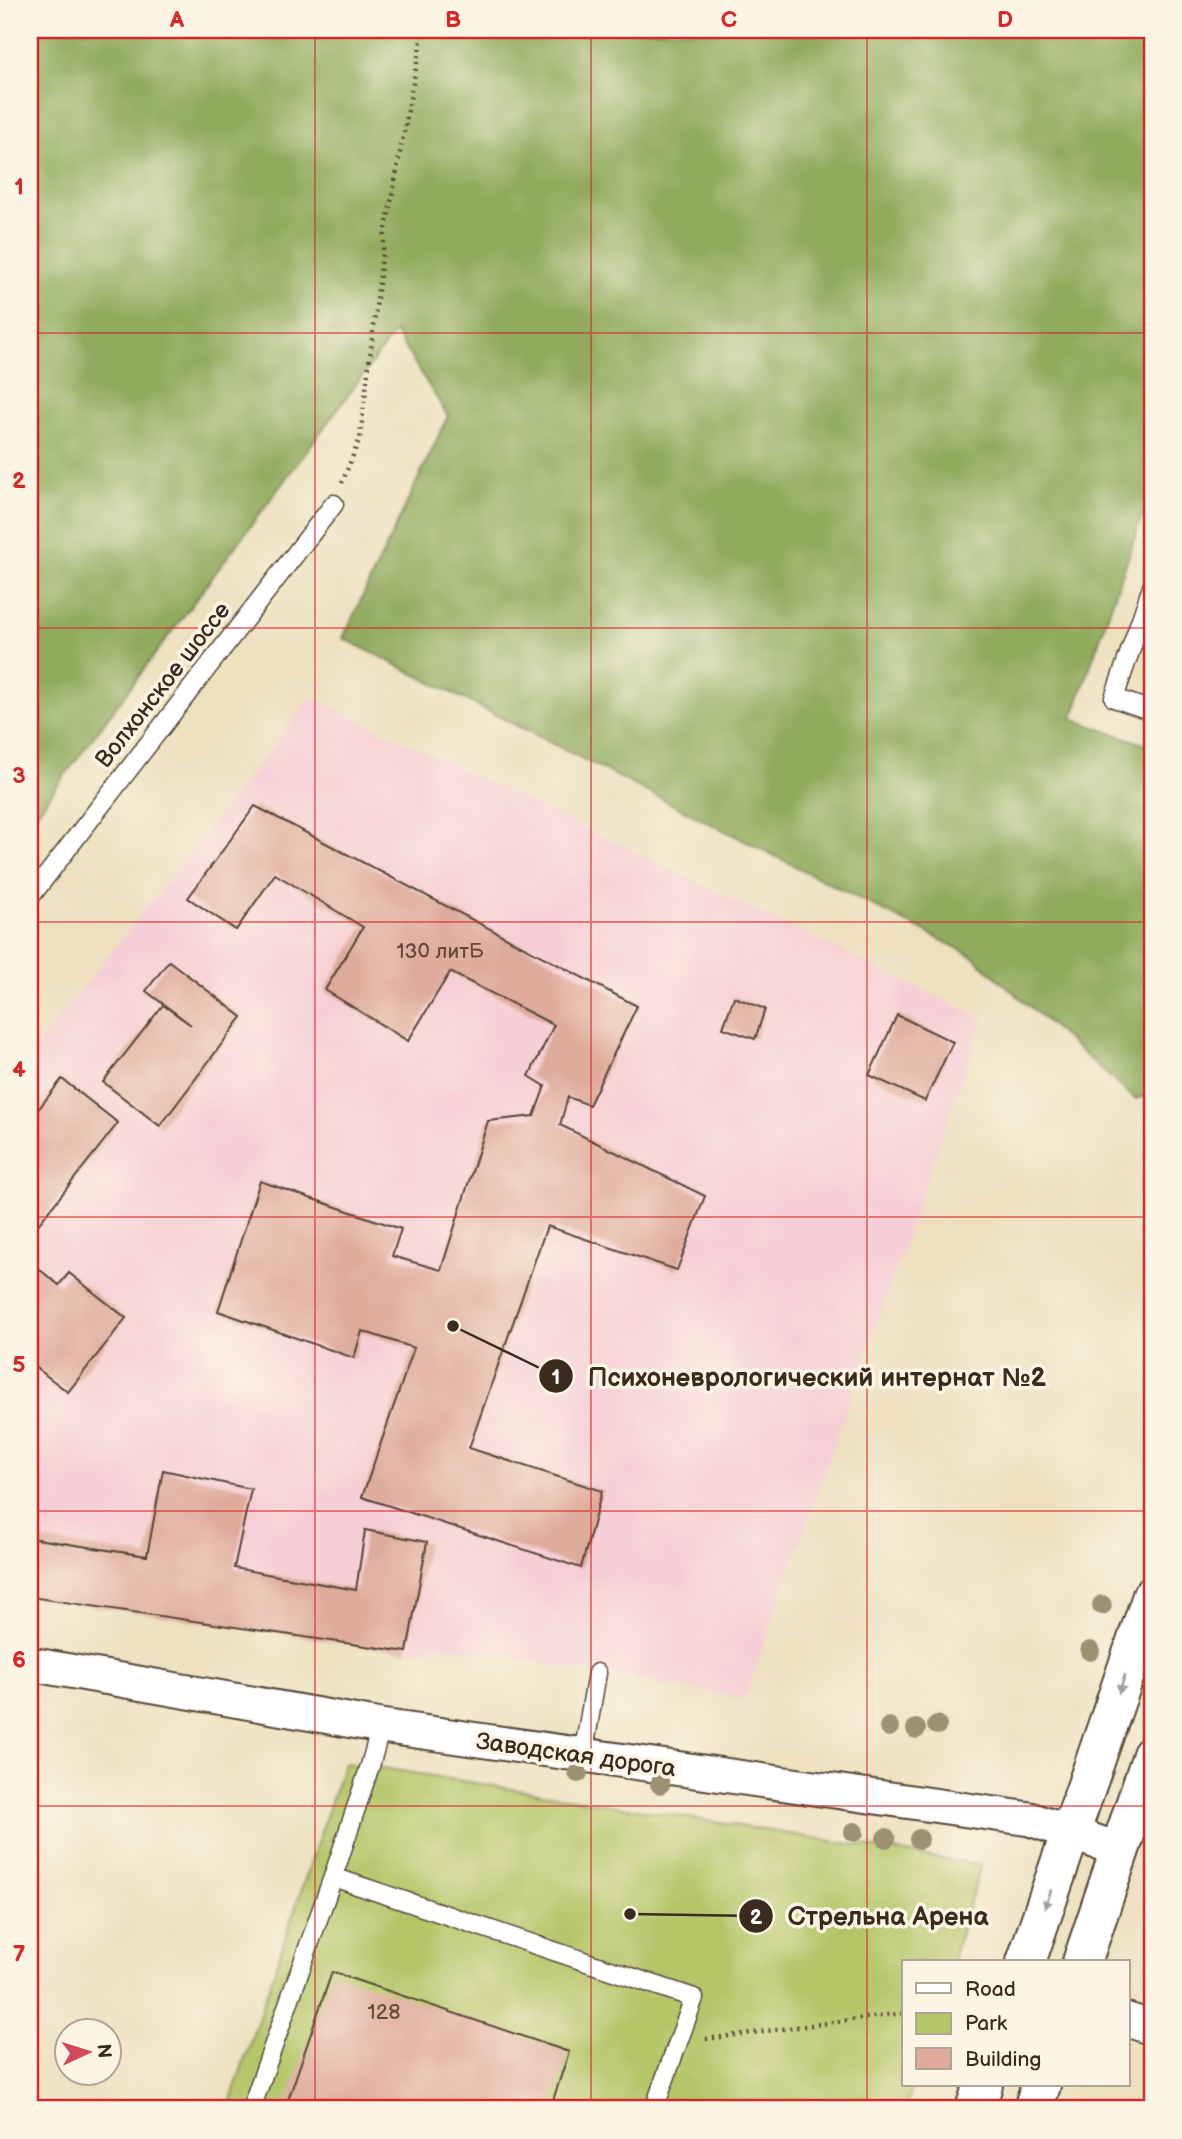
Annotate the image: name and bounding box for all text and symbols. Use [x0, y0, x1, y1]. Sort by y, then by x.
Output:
text: A [169, 6, 185, 34]
text: B [445, 6, 461, 34]
text: C [721, 6, 737, 34]
text: D [997, 6, 1013, 34]
text: 1 [14, 173, 24, 201]
text: 2 [12, 467, 26, 495]
street label: Волхонское шоссе [89, 596, 237, 774]
text: 3 [12, 762, 26, 790]
house number: 130 литБ [396, 939, 484, 964]
text: 4 [12, 1056, 26, 1084]
text: 5 [12, 1351, 26, 1379]
callout: Психоневрологический интернат №2 [539, 1353, 1060, 1400]
text: Психоневрологический интернат №2 [588, 1363, 1047, 1394]
text: 1 [552, 1365, 560, 1390]
text: 6 [12, 1646, 26, 1674]
one-way arrow [1116, 1674, 1127, 1695]
street label: Заводская дорога [474, 1727, 678, 1783]
one-way arrow [1042, 1889, 1053, 1910]
callout: Стрельна Арена [738, 1893, 1003, 1940]
text: Стрельна Арена [787, 1902, 990, 1933]
text: 2 [750, 1905, 763, 1930]
text: 7 [13, 1940, 26, 1968]
legend [902, 1960, 1130, 2086]
text: Road [965, 1977, 1016, 2002]
house number: 128 [368, 2000, 400, 2025]
text: Park [965, 2011, 1008, 2036]
north arrow [52, 2016, 122, 2086]
text: N [91, 2043, 115, 2059]
text: Building [965, 2047, 1041, 2072]

